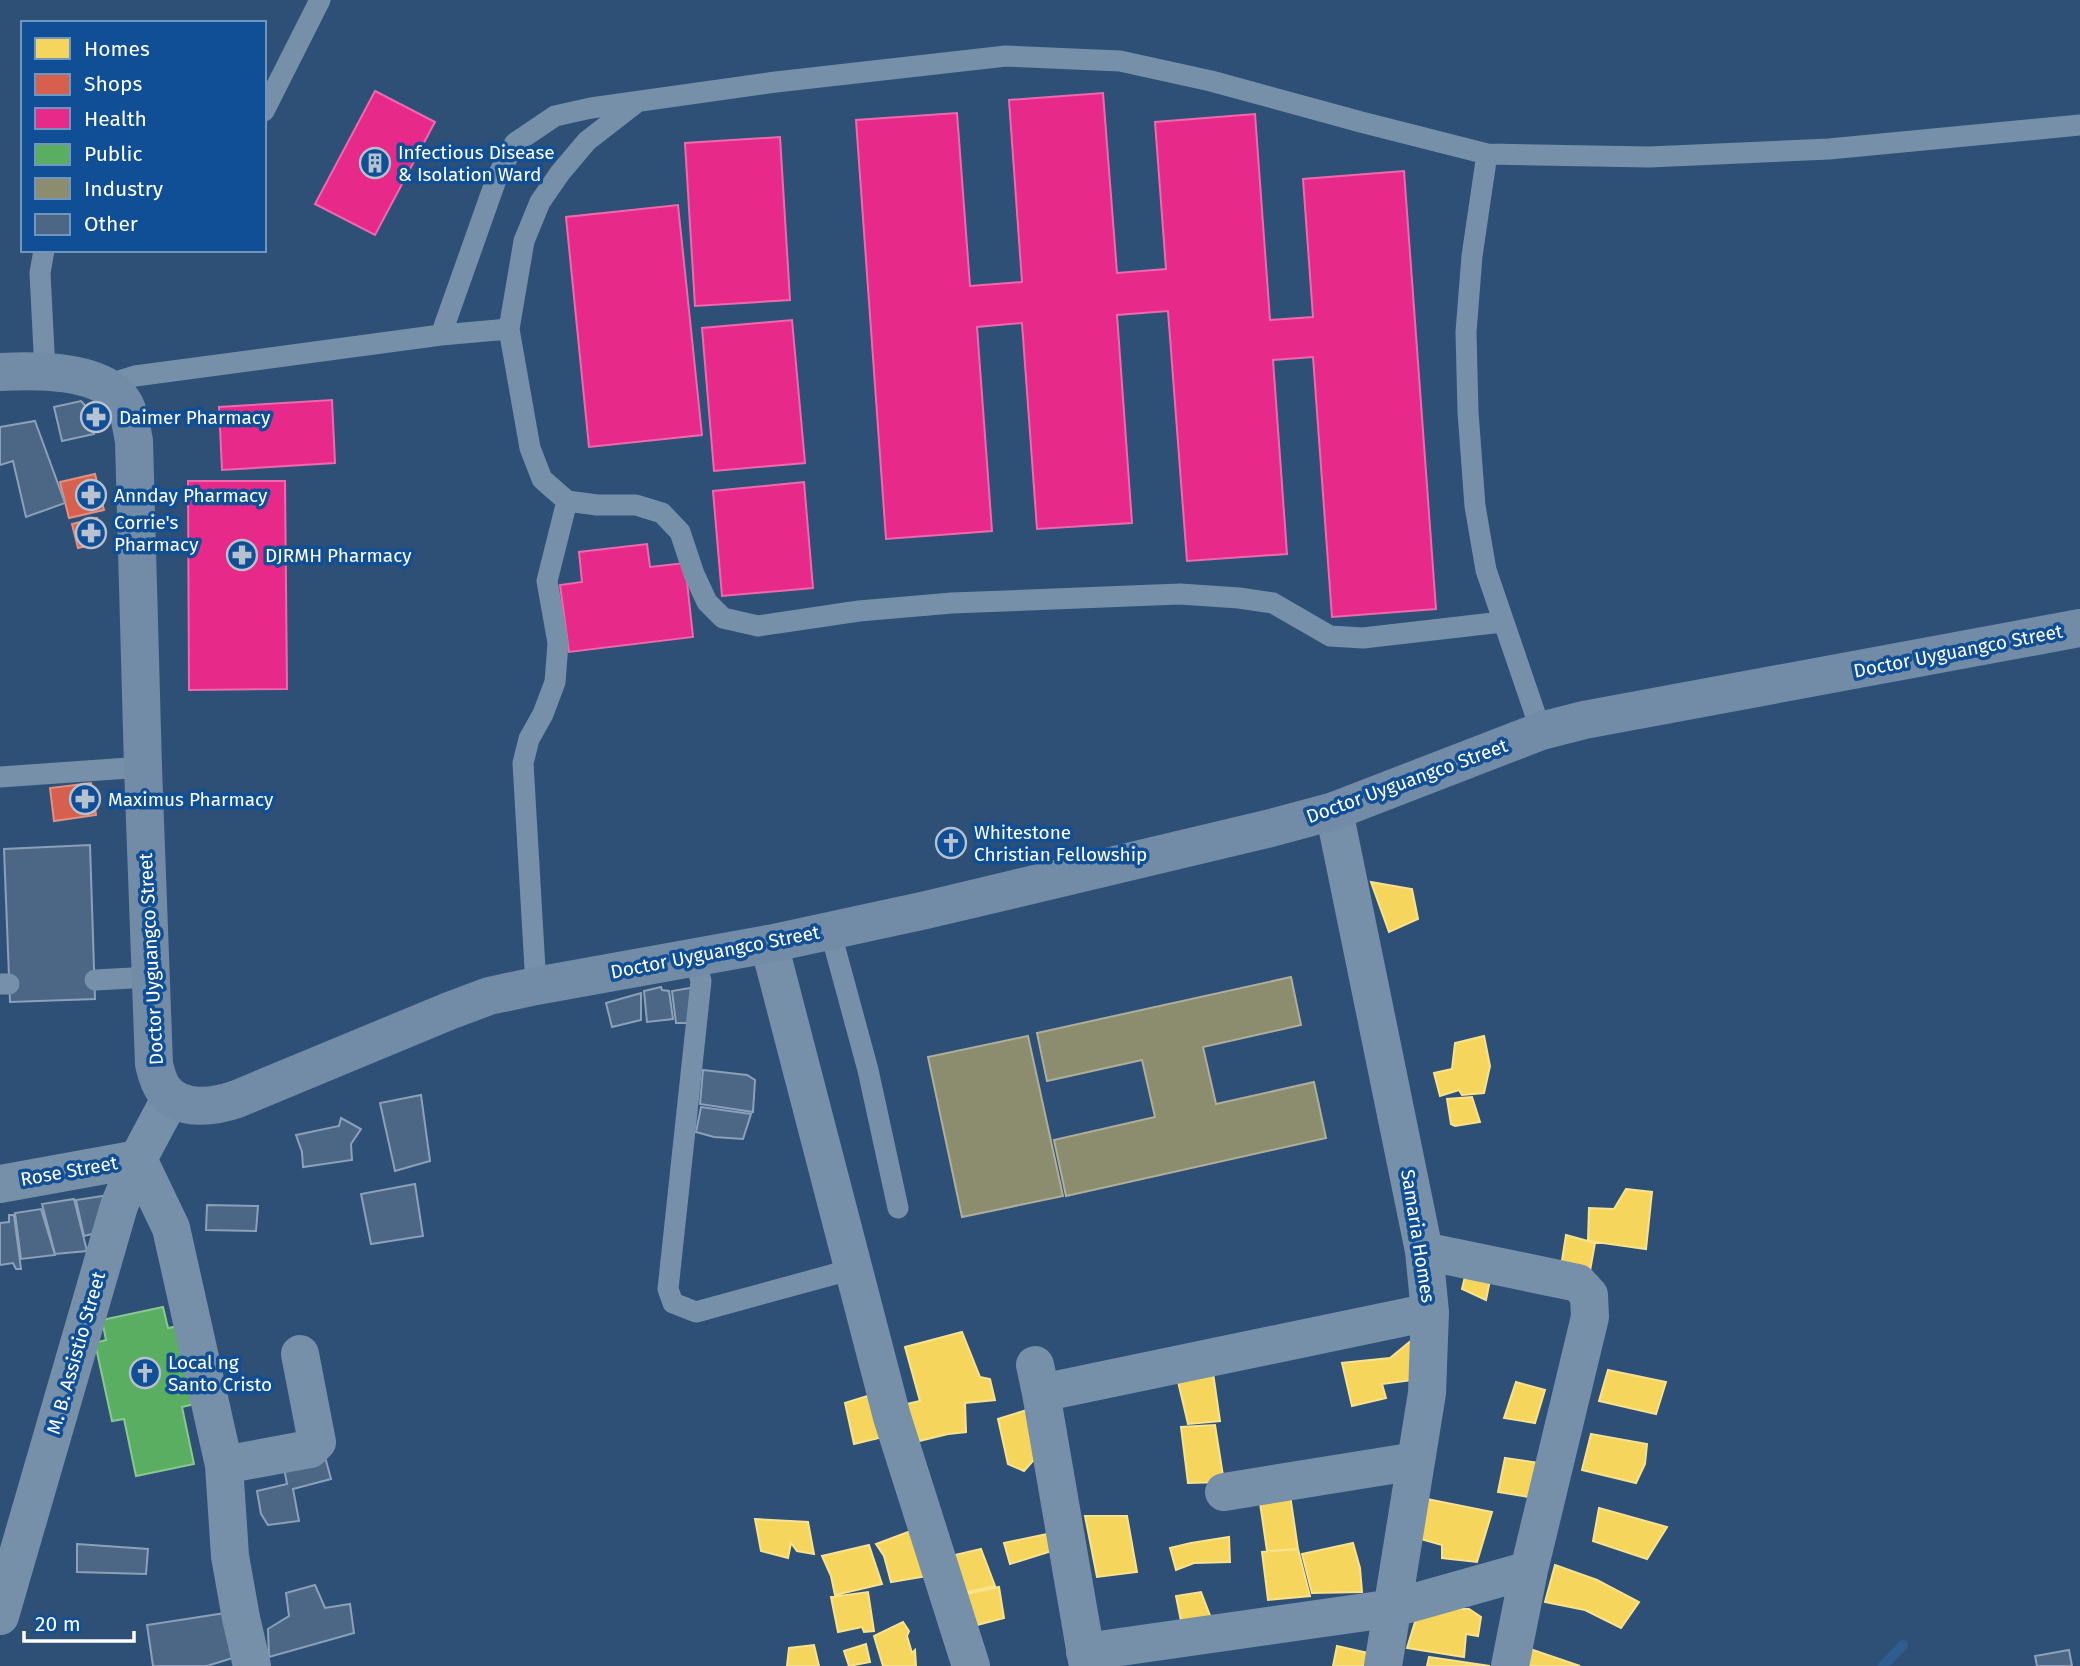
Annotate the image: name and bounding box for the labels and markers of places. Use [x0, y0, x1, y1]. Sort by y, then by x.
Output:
place label: Infectious Disease & Isolation Ward [398, 141, 555, 186]
building icon: Infectious Disease & Isolation Ward [358, 146, 392, 180]
pharmacy icon: Daimer Pharmacy [79, 400, 113, 434]
place label: Daimer Pharmacy [119, 406, 271, 429]
pharmacy icon: Annday Pharmacy [74, 478, 108, 512]
place label: Annday Pharmacy [114, 484, 268, 507]
place label: Corrie's Pharmacy [114, 511, 199, 556]
pharmacy icon: Corrie's Pharmacy [74, 516, 108, 550]
pharmacy icon: DJRMH Pharmacy [225, 538, 259, 572]
place label: DJRMH Pharmacy [265, 544, 412, 567]
pharmacy icon: Maximus Pharmacy [68, 782, 102, 816]
place label: Maximus Pharmacy [108, 788, 274, 811]
place label: Whitestone Christian Fellowship [974, 821, 1147, 866]
church icon: Whitestone Christian Fellowship [934, 826, 968, 860]
place label: Local ng Santo Cristo [168, 1351, 272, 1396]
church icon: Local ng Santo Cristo [128, 1356, 162, 1390]

